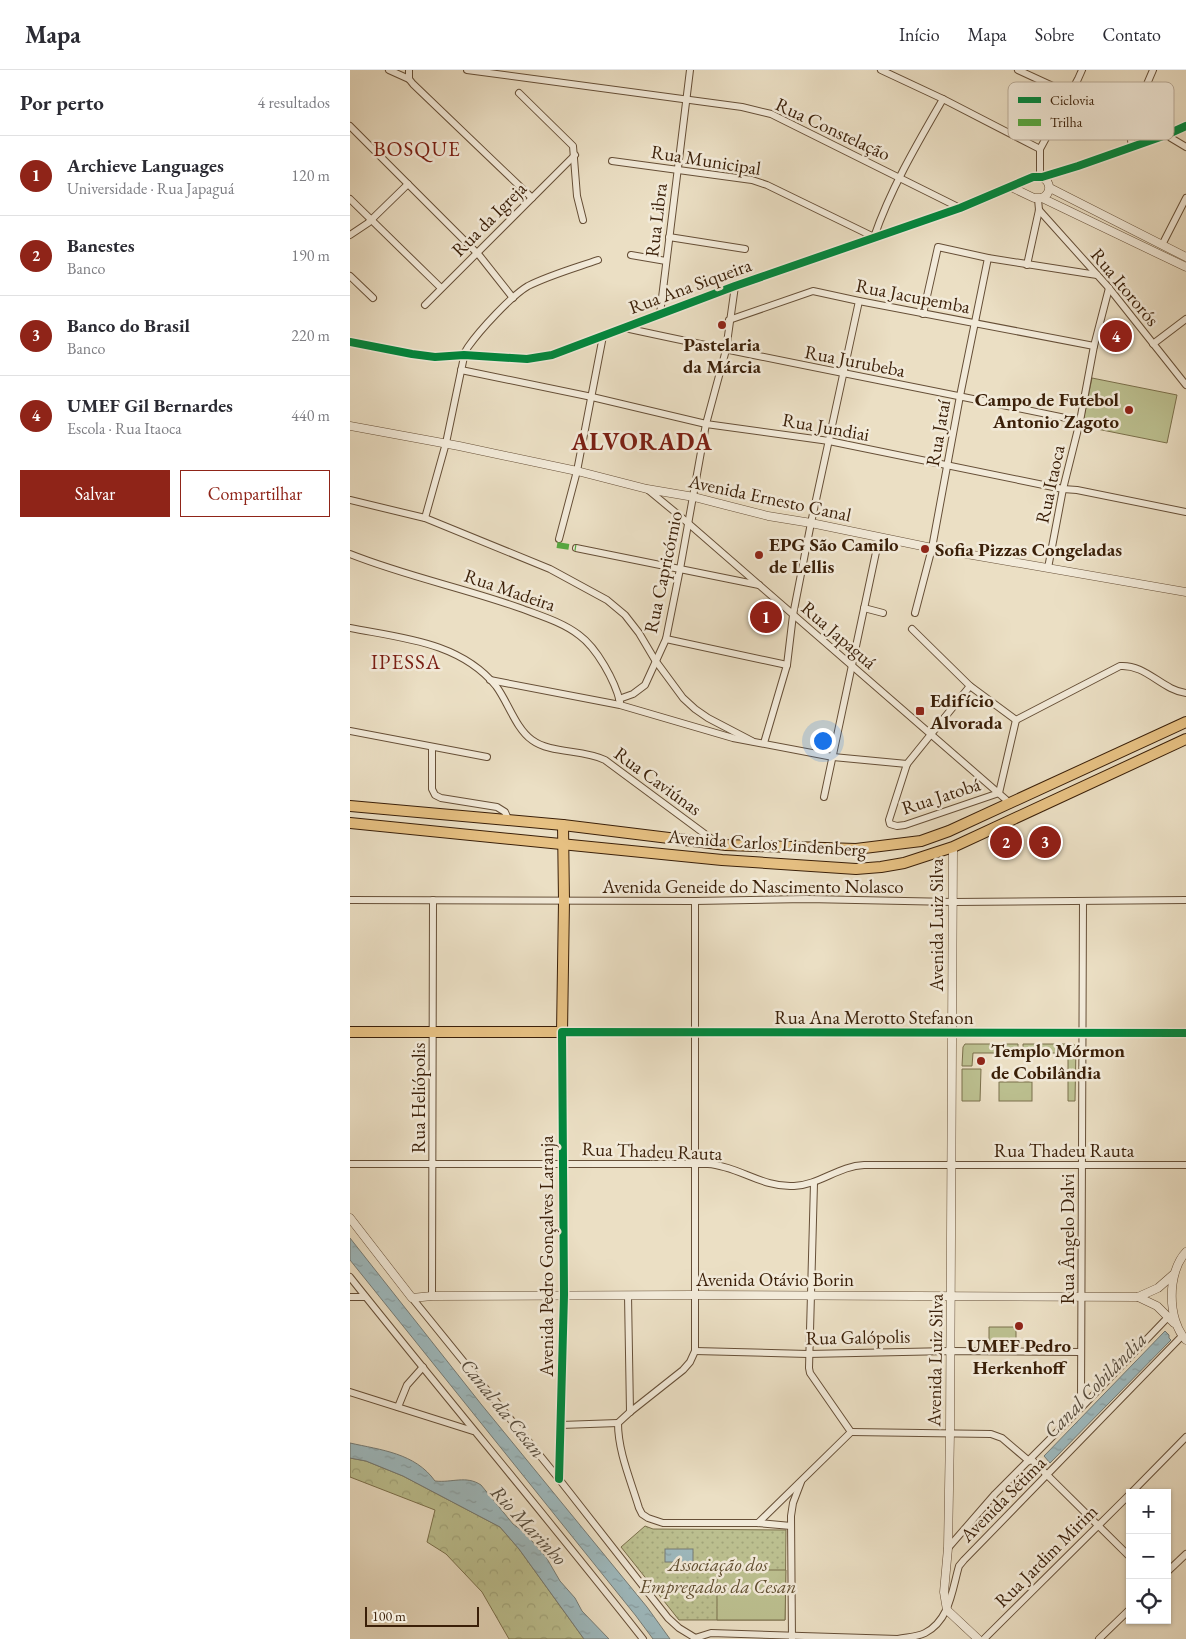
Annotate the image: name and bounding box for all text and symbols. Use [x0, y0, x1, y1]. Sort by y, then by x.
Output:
text: Mapa [25, 19, 81, 50]
text: Início [899, 23, 940, 46]
text: Mapa [968, 23, 1007, 46]
text: Sobre [1035, 23, 1074, 46]
text: Contato [1102, 23, 1161, 46]
legend [1008, 82, 1174, 140]
text: Por perto [20, 89, 104, 116]
street label: Rua Constelação [772, 91, 894, 167]
text: Ciclovia [1050, 91, 1095, 109]
text: 4 resultados [258, 92, 330, 113]
text: Trilha [1050, 113, 1083, 131]
district label: BOSQUE [373, 135, 461, 163]
street label: Rua Municipal [649, 139, 763, 181]
text: Archieve Languages [67, 153, 224, 178]
text: 1 [32, 165, 40, 186]
text: 120 m [291, 165, 330, 186]
street label: Rua da Igreja [446, 176, 532, 262]
text: Universidade · Rua Japaguá [67, 178, 234, 199]
street label: Rua Libra [639, 181, 673, 258]
text: Banestes [67, 233, 135, 258]
street label: Rua Itororós [1085, 243, 1165, 331]
text: 2 [32, 245, 40, 266]
text: 190 m [291, 245, 330, 266]
street label: Rua Ana Siqueira [625, 252, 755, 320]
text: Banco [67, 258, 105, 279]
street label: Rua Jacupemba [854, 273, 973, 319]
text: Banco do Brasil [67, 313, 190, 338]
pin: 4 [1100, 317, 1132, 355]
marker: Pastelaria da Márcia [716, 319, 728, 331]
text: 3 [32, 325, 40, 346]
text: 220 m [291, 325, 330, 346]
place label: Pastelaria da Márcia [683, 332, 762, 379]
text: Banco [67, 338, 105, 359]
street label: Rua Jurubeba [803, 339, 908, 383]
place label: Campo de Futebol Antonio Zagoto [975, 387, 1120, 434]
text: UMEF Gil Bernardes [67, 393, 233, 418]
street label: Rua Jataí [920, 397, 956, 468]
marker: Campo de Futebol Antonio Zagoto [1123, 404, 1135, 416]
text: 4 [32, 405, 40, 426]
text: 440 m [291, 405, 330, 426]
street label: Rua Jundiai [781, 407, 872, 447]
text: Escola · Rua Itaoca [67, 418, 182, 439]
district label: ALVORADA [570, 426, 713, 457]
street label: Rua Itaoca [1030, 442, 1071, 525]
street label: Avenida Ernesto Canal [685, 468, 854, 528]
button: Salvar [20, 470, 170, 517]
button: Compartilhar [180, 470, 330, 517]
street label: Rua Capricórnio [638, 509, 688, 635]
place label: EPG São Camilo de Lellis [769, 532, 899, 579]
place label: Sofia Pizzas Congeladas [935, 537, 1122, 562]
marker: Sofia Pizzas Congeladas [919, 543, 931, 555]
marker: EPG São Camilo de Lellis [753, 549, 765, 561]
street label: Rua Madeira [461, 563, 559, 617]
street label: Rua Japaguá [796, 595, 882, 675]
pin: 1 [750, 598, 782, 636]
district label: IPESSA [371, 648, 441, 675]
place label: Edifício Alvorada [929, 688, 1003, 735]
marker: Edifício Alvorada [914, 705, 926, 717]
your location [810, 728, 836, 754]
street label: Rua Caviúnas [609, 741, 707, 821]
street label: Rua Jatobá [898, 771, 984, 820]
pin: 2 [990, 823, 1022, 861]
pin: 3 [1029, 823, 1061, 861]
street label: Avenida Carlos Lindenberg [666, 824, 868, 862]
street label: Avenida Luiz Silva [924, 858, 949, 993]
street label: Avenida Geneide do Nascimento Nolasco [601, 874, 904, 899]
street label: Rua Ana Merotto Stefanon [774, 1005, 974, 1030]
place label: Templo Mórmon de Cobilândia [991, 1038, 1125, 1085]
street label: Rua Heliópolis [406, 1043, 431, 1153]
marker: Templo Mórmon de Cobilândia [975, 1055, 987, 1067]
street label: Avenida Pedro Gonçalves Laranja [534, 1135, 559, 1378]
street label: Rua Thadeu Rauta [581, 1136, 723, 1166]
street label: Rua Thadeu Rauta [994, 1138, 1135, 1163]
street label: Rua Ângelo Dalvi [1055, 1173, 1080, 1305]
street label: Avenida Otávio Borin [695, 1267, 854, 1292]
street label: Avenida Luiz Silva [921, 1293, 949, 1428]
marker: UMEF Pedro Herkenhoff [1013, 1320, 1025, 1332]
street label: Rua Galópolis [805, 1324, 911, 1350]
water label: Canal Cobilândia [1038, 1326, 1152, 1444]
place label: UMEF Pedro Herkenhoff [967, 1333, 1071, 1380]
water label: Canal da Cesan [455, 1353, 551, 1463]
street label: Avenida Sétima [954, 1450, 1052, 1548]
water label: Rio Marinho [485, 1479, 573, 1571]
map controls [1126, 1489, 1171, 1624]
button: + [1126, 1489, 1171, 1534]
street label: Rua Jardim Mirim [989, 1499, 1103, 1613]
button: − [1126, 1534, 1171, 1579]
park label: Associação dos Empregados da Cesan [639, 1552, 796, 1599]
button: locate [1126, 1579, 1171, 1624]
scale bar [365, 1604, 479, 1627]
text: 100 m [372, 1607, 406, 1625]

